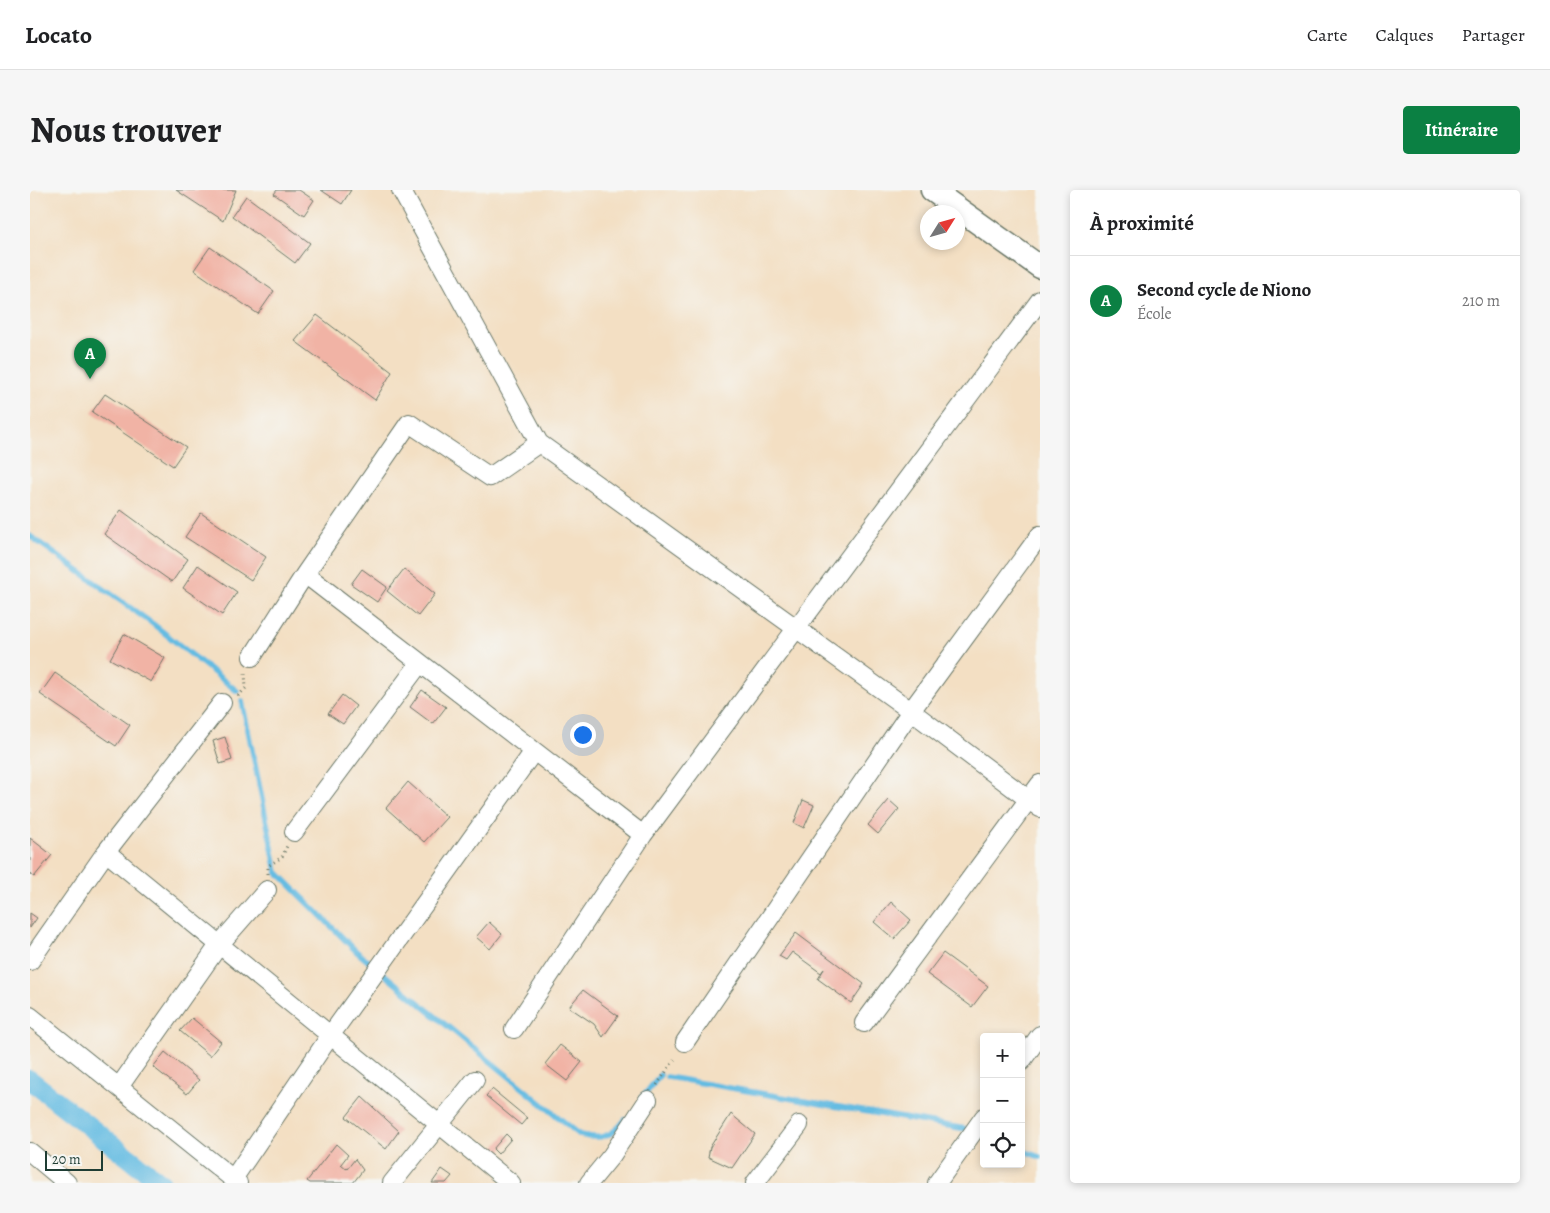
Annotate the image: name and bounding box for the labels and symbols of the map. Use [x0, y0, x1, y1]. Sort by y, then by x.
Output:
north arrow [920, 205, 965, 250]
pin: A [74, 338, 106, 379]
your location [570, 722, 596, 748]
scale bar [45, 1148, 102, 1171]

